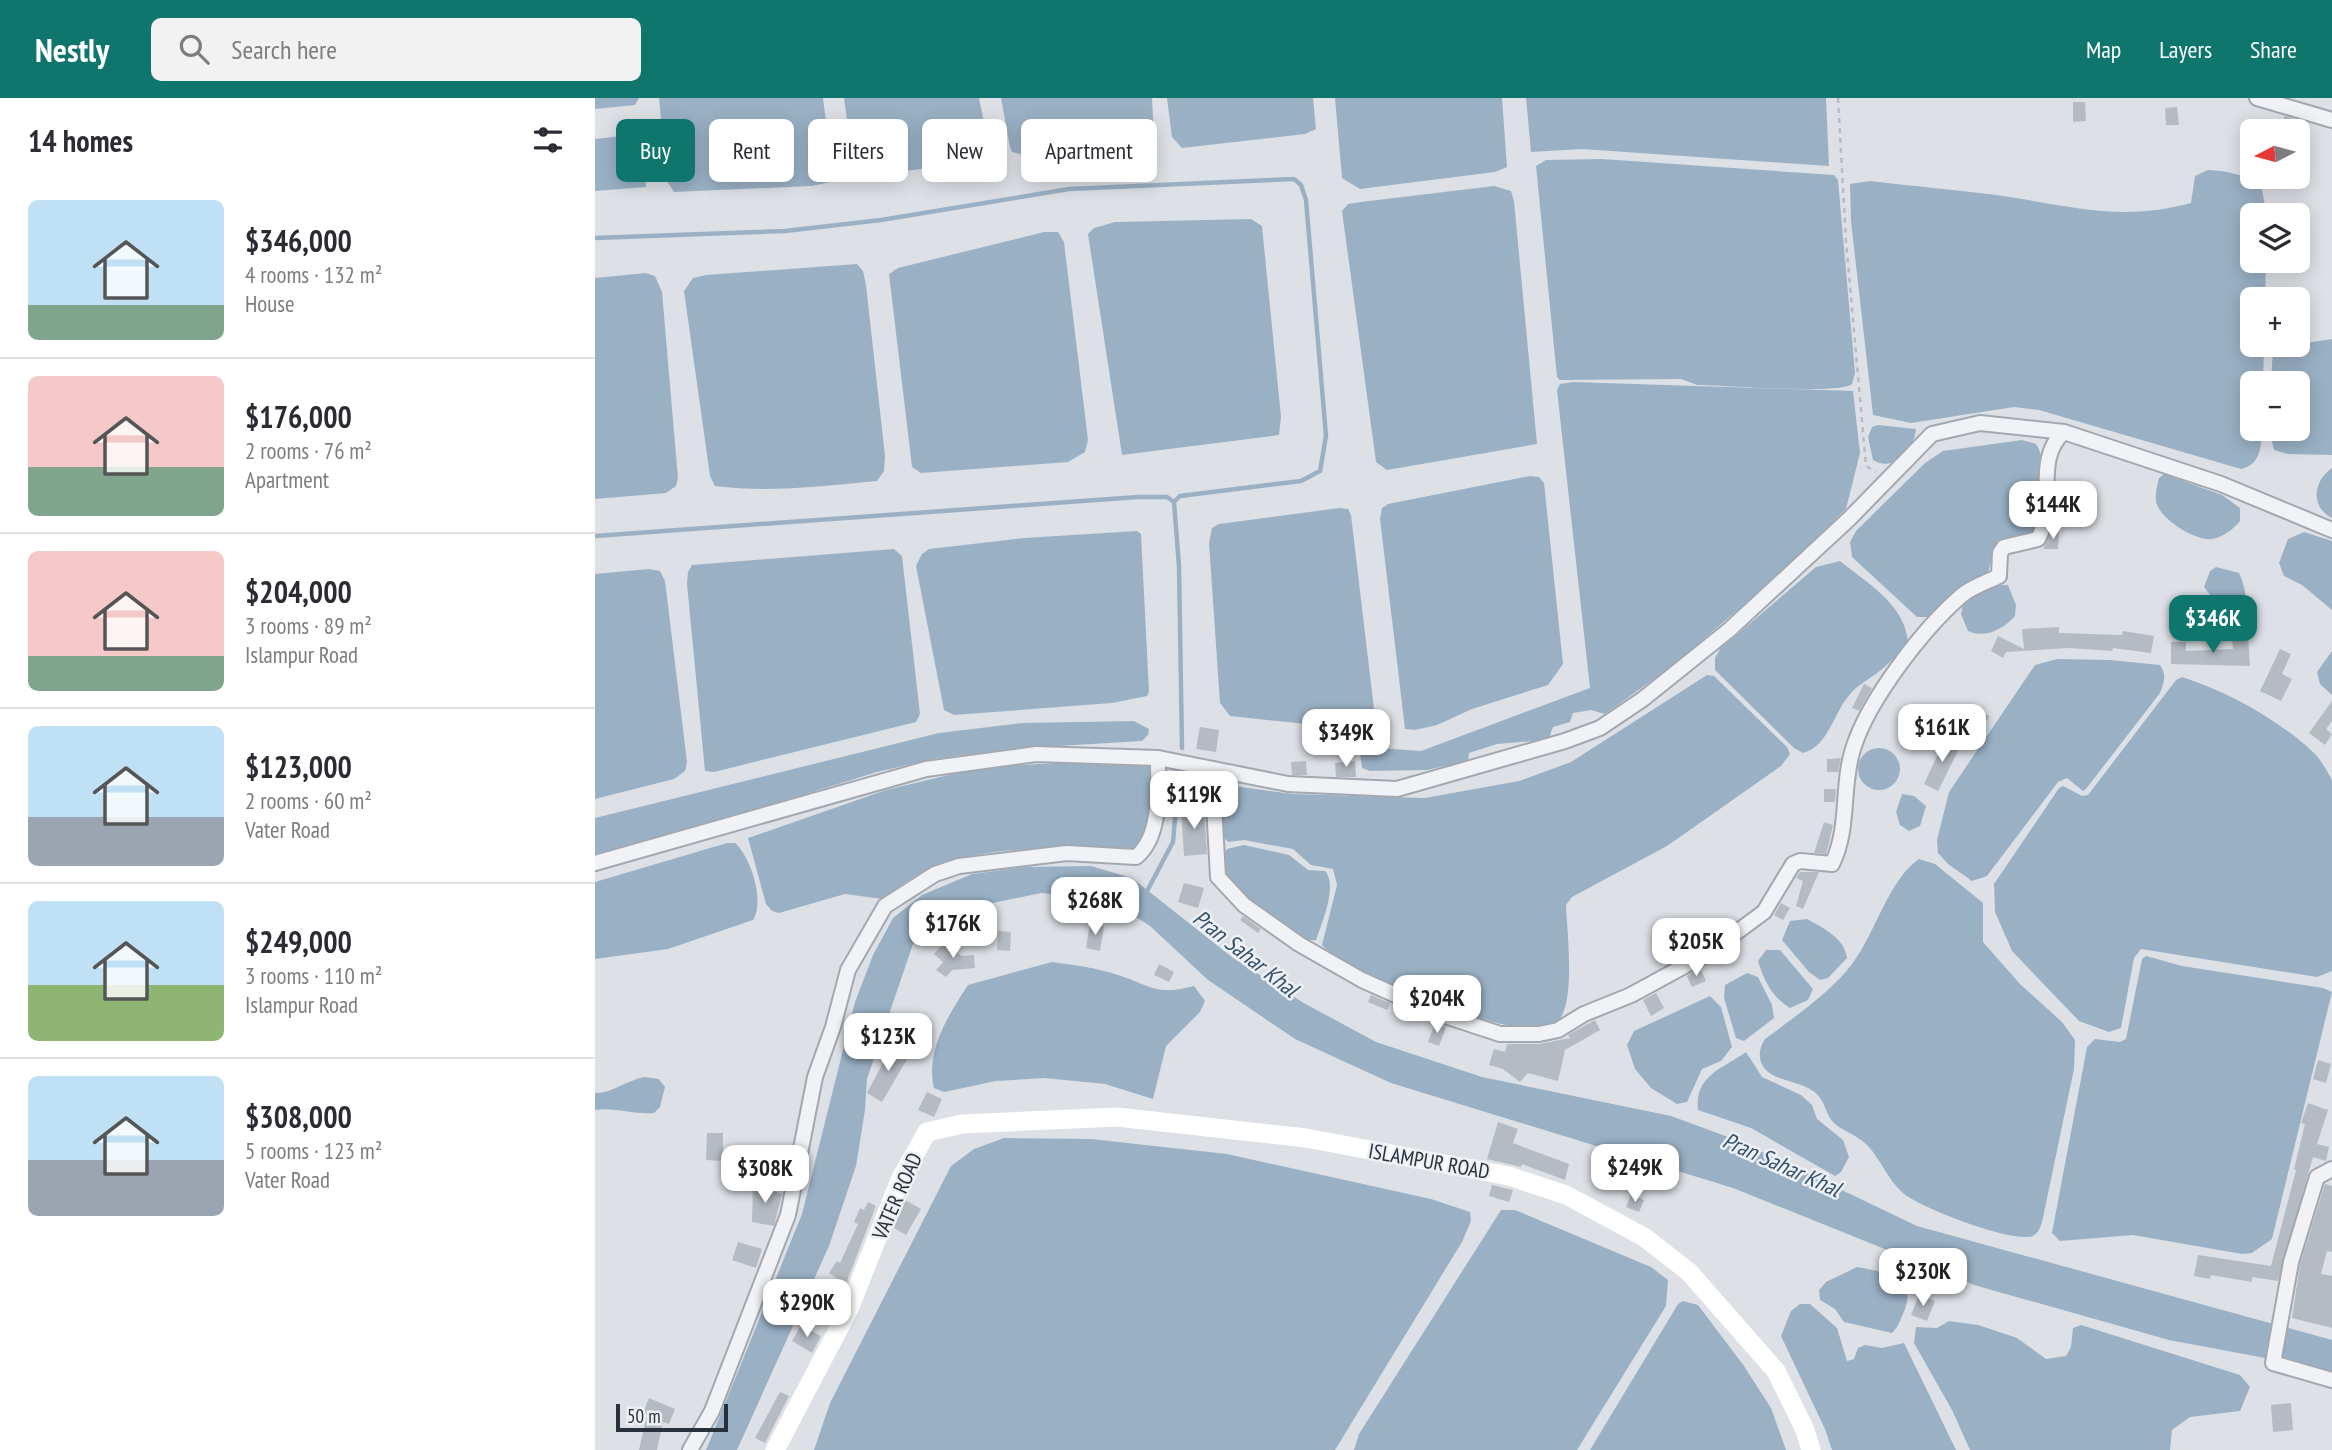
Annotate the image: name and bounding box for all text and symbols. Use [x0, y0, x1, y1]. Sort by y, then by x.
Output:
search box [151, 18, 641, 81]
text: Nestly [35, 28, 109, 71]
icon: search [175, 30, 213, 68]
text: Search here [231, 33, 337, 66]
text: Map [2086, 34, 2121, 65]
text: Layers [2159, 34, 2212, 65]
text: Share [2250, 34, 2297, 65]
chip: Buy [616, 119, 695, 182]
chip: Rent [709, 119, 794, 182]
chip: Filters [808, 119, 908, 182]
chip: New [922, 119, 1007, 182]
chip: Apartment [1021, 119, 1157, 182]
north arrow [2240, 119, 2310, 189]
map controls [2240, 119, 2310, 441]
text: 14 homes [28, 121, 133, 160]
icon: filters [529, 121, 567, 159]
button: layers [2240, 203, 2310, 273]
text: $346,000 [245, 221, 352, 260]
icon: home [84, 228, 168, 312]
text: 4 rooms · 132 m² [245, 260, 382, 289]
button: + [2240, 287, 2310, 357]
text: House [245, 289, 295, 318]
button: − [2240, 371, 2310, 441]
text: $176,000 [245, 397, 352, 436]
icon: home [84, 404, 168, 488]
text: 2 rooms · 76 m² [245, 436, 372, 465]
text: Apartment [245, 465, 329, 494]
pin: $144K [2004, 482, 2102, 541]
text: $144K [2025, 489, 2081, 518]
text: $204,000 [245, 572, 352, 611]
icon: home [84, 579, 168, 663]
pin: $346K [2164, 596, 2262, 655]
text: $346K [2185, 603, 2241, 632]
text: 3 rooms · 89 m² [245, 611, 372, 640]
text: Islampur Road [245, 640, 358, 669]
pin: $161K [1893, 704, 1991, 764]
pin: $349K [1297, 710, 1395, 769]
text: $161K [1914, 712, 1970, 741]
text: $349K [1318, 717, 1374, 746]
text: $123,000 [245, 747, 352, 786]
icon: home [84, 754, 168, 838]
pin: $119K [1145, 772, 1243, 831]
text: $119K [1166, 779, 1222, 808]
text: 2 rooms · 60 m² [245, 786, 372, 815]
text: Vater Road [245, 815, 330, 844]
pin: $268K [1046, 878, 1144, 937]
text: $268K [1067, 885, 1123, 914]
pin: $176K [904, 900, 1002, 960]
water label: Pran Sahar Khal [1188, 903, 1307, 1005]
text: $176K [925, 908, 981, 937]
pin: $205K [1647, 918, 1745, 978]
text: $249,000 [245, 922, 352, 961]
text: $205K [1668, 926, 1724, 955]
icon: home [84, 929, 168, 1013]
text: 3 rooms · 110 m² [245, 961, 382, 990]
pin: $204K [1388, 976, 1486, 1035]
text: $204K [1409, 983, 1465, 1012]
text: Islampur Road [245, 990, 358, 1019]
pin: $123K [839, 1014, 937, 1073]
text: $123K [860, 1021, 916, 1050]
text: $308,000 [245, 1097, 352, 1136]
icon: home [84, 1104, 168, 1188]
water label: Pran Sahar Khal [1719, 1125, 1848, 1204]
text: 5 rooms · 123 m² [245, 1136, 382, 1165]
street label: ISLAMPUR ROAD [1366, 1137, 1492, 1185]
pin: $249K [1586, 1144, 1684, 1204]
pin: $308K [716, 1146, 814, 1205]
street label: VATER ROAD [866, 1148, 928, 1244]
text: $249K [1607, 1152, 1663, 1181]
text: $308K [737, 1153, 793, 1182]
text: Vater Road [245, 1165, 330, 1194]
pin: $230K [1874, 1248, 1972, 1308]
text: $230K [1895, 1256, 1951, 1285]
pin: $290K [758, 1280, 856, 1339]
text: $290K [779, 1287, 835, 1316]
scale bar [616, 1401, 728, 1433]
text: 50 m [627, 1404, 661, 1428]

